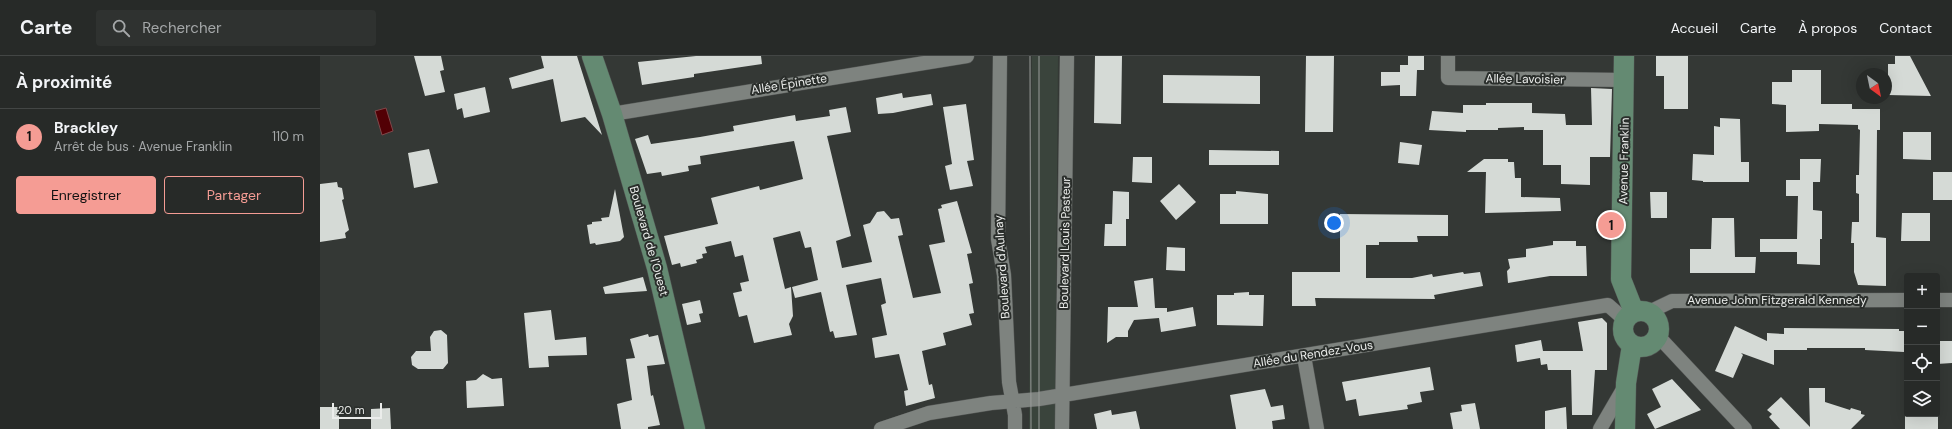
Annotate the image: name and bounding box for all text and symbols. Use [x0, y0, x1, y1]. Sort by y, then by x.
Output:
search box [96, 10, 376, 46]
text: Carte [20, 15, 72, 40]
icon: search [110, 17, 132, 39]
text: Rechercher [142, 18, 222, 38]
text: Accueil [1671, 19, 1718, 37]
text: Carte [1740, 19, 1776, 37]
text: À propos [1798, 19, 1857, 37]
text: Contact [1879, 19, 1932, 37]
north arrow [1856, 68, 1892, 104]
street label: Allée Épinette [750, 70, 828, 98]
street label: Allée Lavoisier [1485, 70, 1565, 88]
text: À proximité [16, 71, 112, 93]
street label: Avenue Franklin [1615, 117, 1633, 205]
text: Brackley [54, 118, 118, 138]
text: 1 [27, 128, 31, 145]
text: 110 m [272, 128, 304, 145]
text: Arrêt de bus · Avenue Franklin [54, 138, 232, 155]
button: Enregistrer [16, 176, 156, 214]
button: Partager [164, 176, 304, 214]
street label: Boulevard Louis Pasteur [1056, 176, 1074, 309]
street label: Boulevard de l'Ouest [626, 184, 672, 298]
pin: 1 [1598, 210, 1624, 240]
your location [1324, 213, 1344, 233]
street label: Boulevard d'Aulnay [990, 214, 1014, 319]
map controls [1904, 273, 1940, 417]
button: + [1904, 273, 1940, 309]
street label: Avenue John Fitzgerald Kennedy [1687, 292, 1867, 308]
button: − [1904, 309, 1940, 345]
street label: Allée du Rendez-Vous [1252, 337, 1374, 371]
button: locate [1904, 345, 1940, 381]
button: layers [1904, 381, 1940, 417]
scale bar [332, 401, 382, 420]
text: 20 m [338, 403, 364, 417]

